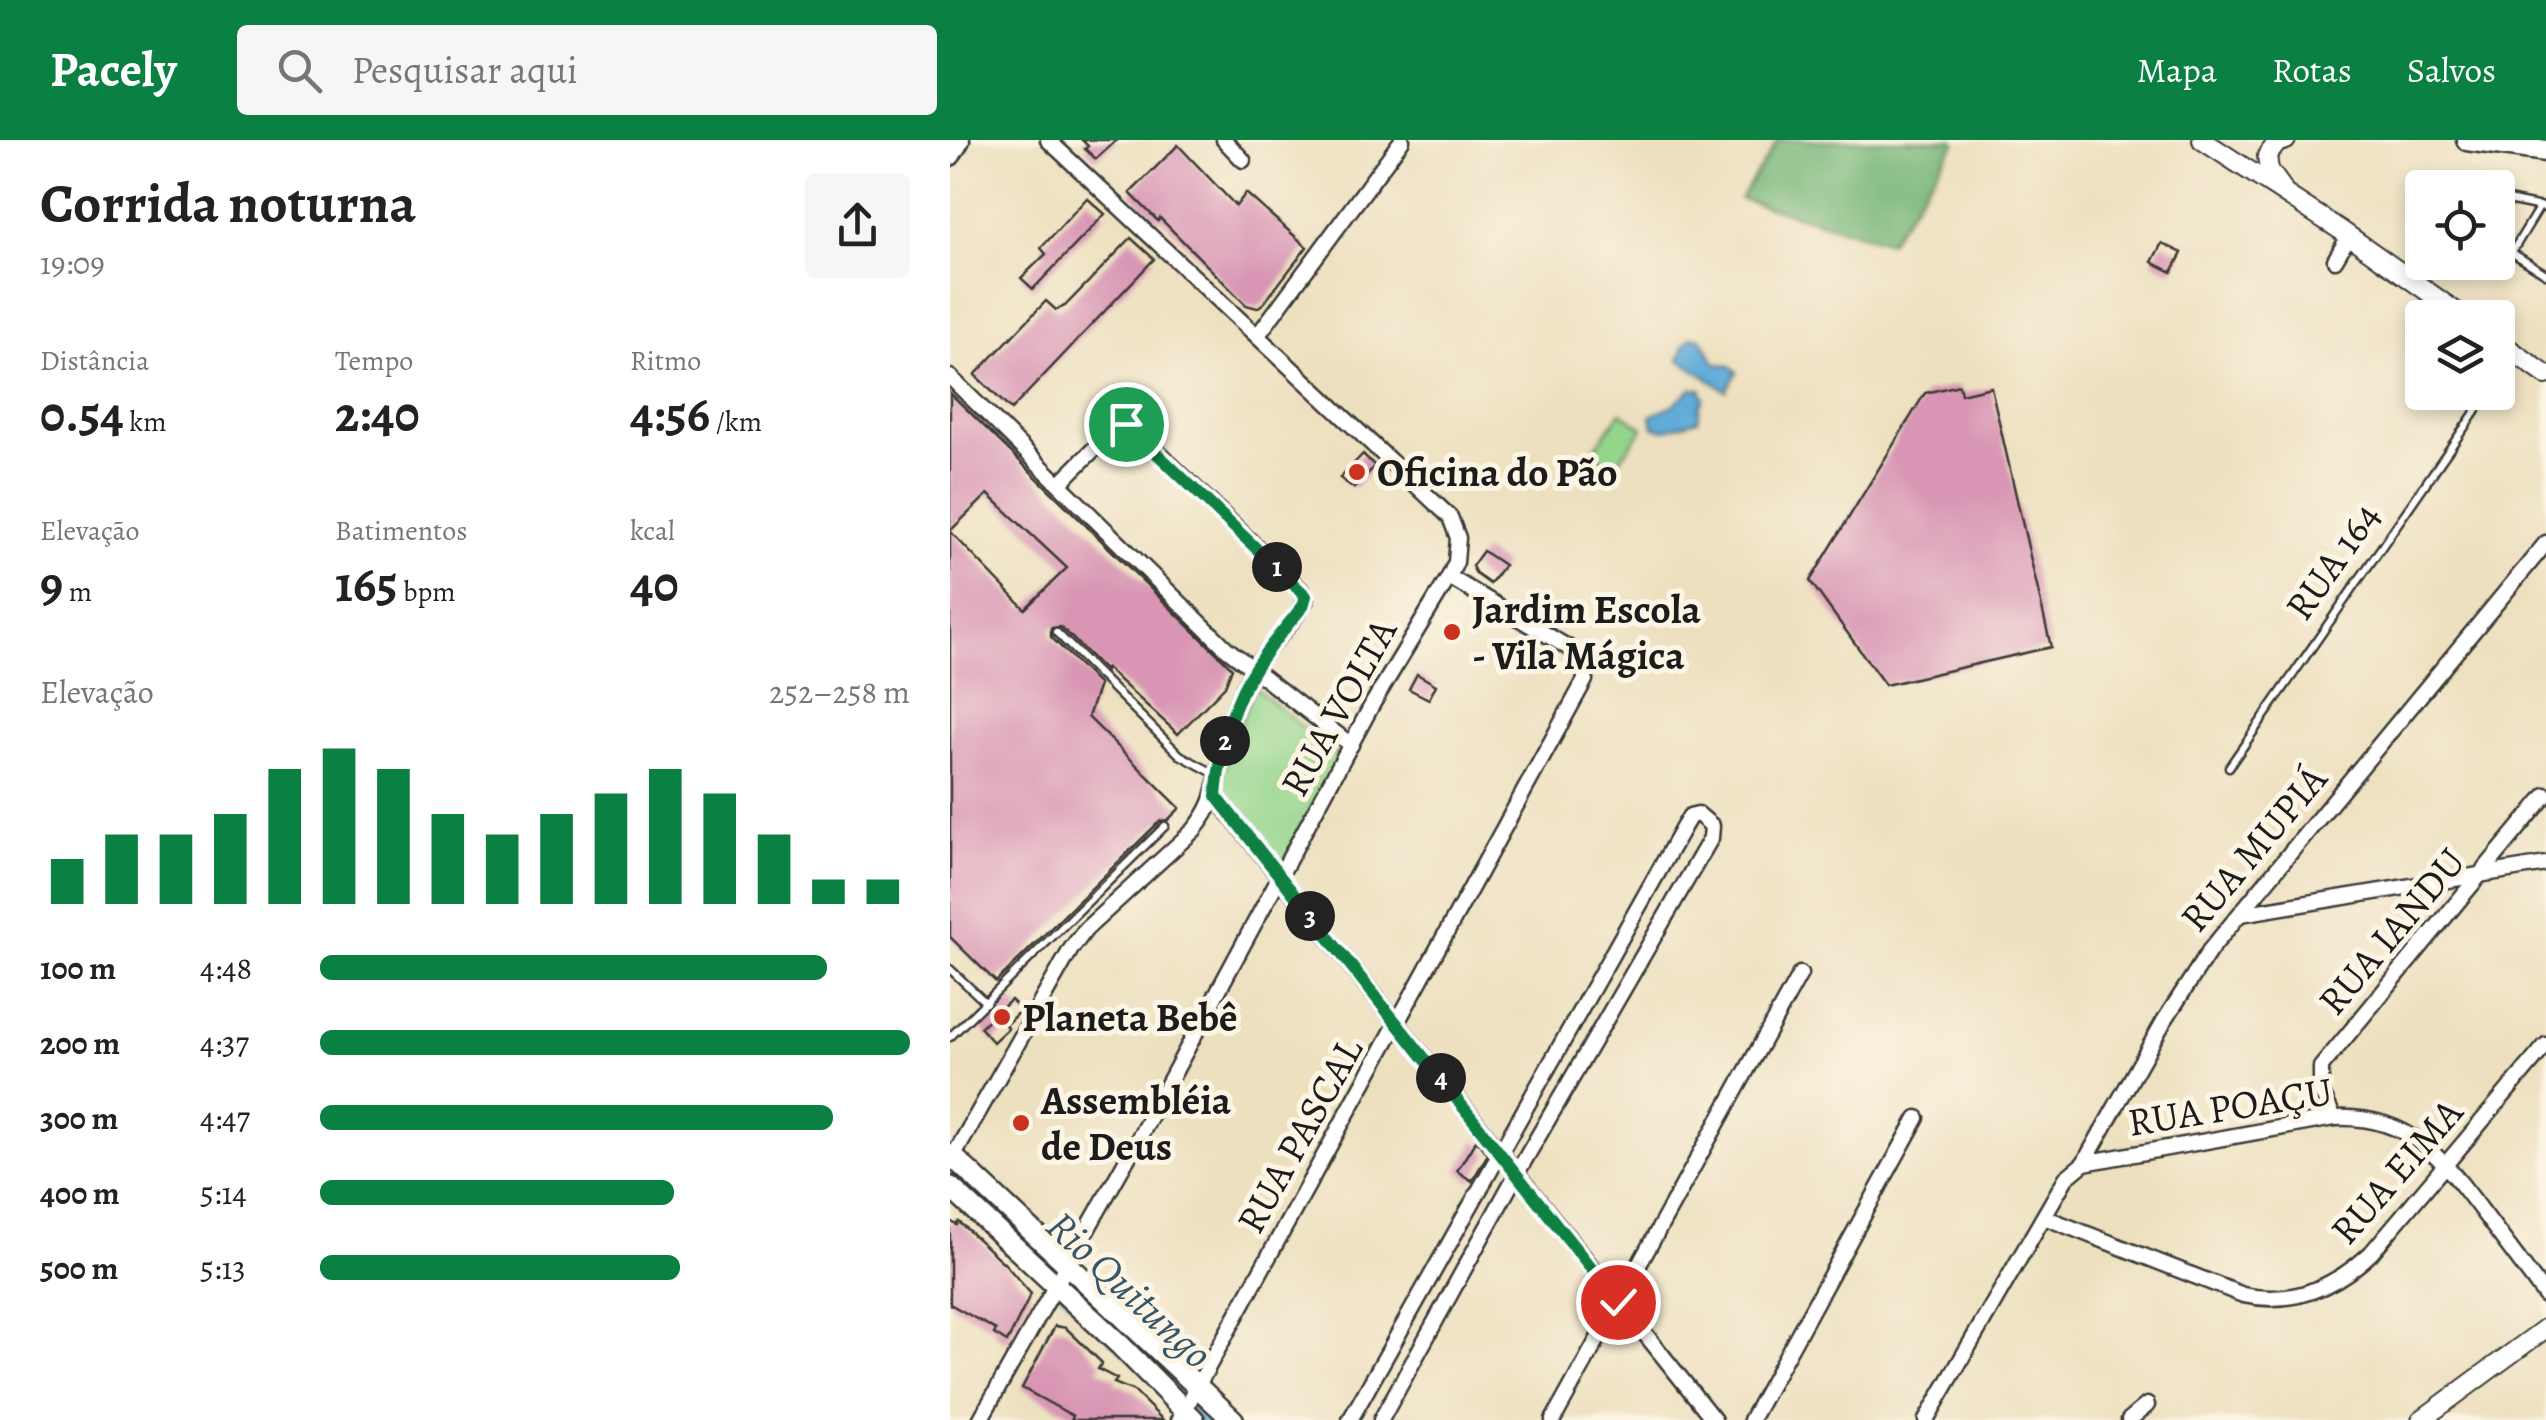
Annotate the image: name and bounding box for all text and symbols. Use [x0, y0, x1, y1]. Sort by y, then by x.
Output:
search box [237, 25, 937, 115]
text: Pacely [50, 37, 177, 103]
icon: search [272, 43, 327, 98]
text: Pesquisar aqui [352, 44, 578, 96]
text: Mapa [2137, 46, 2217, 94]
text: Rotas [2272, 46, 2352, 94]
text: Salvos [2407, 46, 2496, 94]
text: Corrida noturna [40, 166, 416, 241]
map controls [2405, 170, 2515, 410]
button: locate [2405, 170, 2515, 280]
button: share [805, 173, 910, 278]
text: 19:09 [40, 241, 105, 285]
button: layers [2405, 300, 2515, 410]
text: Distância [40, 342, 149, 380]
text: Tempo [335, 342, 413, 380]
text: Ritmo [630, 342, 701, 380]
text: 0.54 [40, 380, 124, 448]
text: 2:40 [335, 380, 420, 448]
text: 4:56 [630, 380, 710, 448]
pin [1084, 382, 1169, 467]
icon: arrive [1099, 397, 1154, 452]
text: km [124, 403, 167, 441]
text: /km [710, 403, 762, 441]
place label: Oficina do Pão [1377, 445, 1618, 500]
marker: Oficina do Pão [1346, 461, 1368, 483]
street label: RUA 164 [2272, 491, 2393, 631]
text: Elevação [40, 512, 140, 550]
text: Batimentos [335, 512, 468, 550]
text: kcal [630, 512, 675, 550]
pin: 1 [1252, 542, 1302, 592]
text: 1 [1272, 548, 1282, 586]
text: 9 [40, 550, 63, 618]
text: 165 [335, 550, 398, 618]
text: 40 [630, 550, 679, 618]
text: m [63, 573, 92, 611]
text: bpm [398, 573, 455, 611]
place label: Jardim Escola - Vila Mágica [1472, 582, 1701, 683]
street label: RUA VOLTA [1267, 608, 1410, 806]
marker: Jardim Escola - Vila Mágica [1441, 621, 1463, 643]
text: Elevação [40, 670, 154, 714]
text: 252–258 m [769, 670, 910, 714]
pin: 2 [1200, 716, 1250, 766]
text: 2 [1218, 722, 1232, 760]
street label: RUA MUPIÁ [2167, 753, 2340, 943]
street label: RUA IANDU [2305, 836, 2478, 1027]
pin: 3 [1285, 891, 1335, 941]
text: 3 [1304, 897, 1316, 935]
text: 100 m [40, 946, 116, 990]
text: 4:48 [200, 946, 252, 990]
place label: Planeta Bebê [1022, 990, 1238, 1045]
marker: Planeta Bebê [991, 1006, 1013, 1028]
text: 200 m [40, 1021, 120, 1065]
text: 4:37 [200, 1021, 249, 1065]
street label: RUA PASCAL [1223, 1027, 1376, 1243]
pin: 4 [1416, 1053, 1466, 1103]
text: 4 [1434, 1059, 1448, 1097]
street label: RUA POAÇU [2124, 1063, 2336, 1150]
place label: Assembléia de Deus [1040, 1073, 1232, 1174]
street label: RUA EIMA [2318, 1086, 2476, 1256]
text: 300 m [40, 1096, 118, 1140]
text: 4:47 [200, 1096, 250, 1140]
marker: Assembléia de Deus [1010, 1112, 1032, 1134]
text: 400 m [40, 1171, 120, 1215]
text: 5:14 [200, 1171, 247, 1215]
water label: Rio Quitungo [1034, 1198, 1225, 1381]
text: 500 m [40, 1246, 118, 1290]
text: 5:13 [200, 1246, 246, 1290]
pin [1576, 1260, 1661, 1345]
icon: check [1591, 1275, 1646, 1330]

